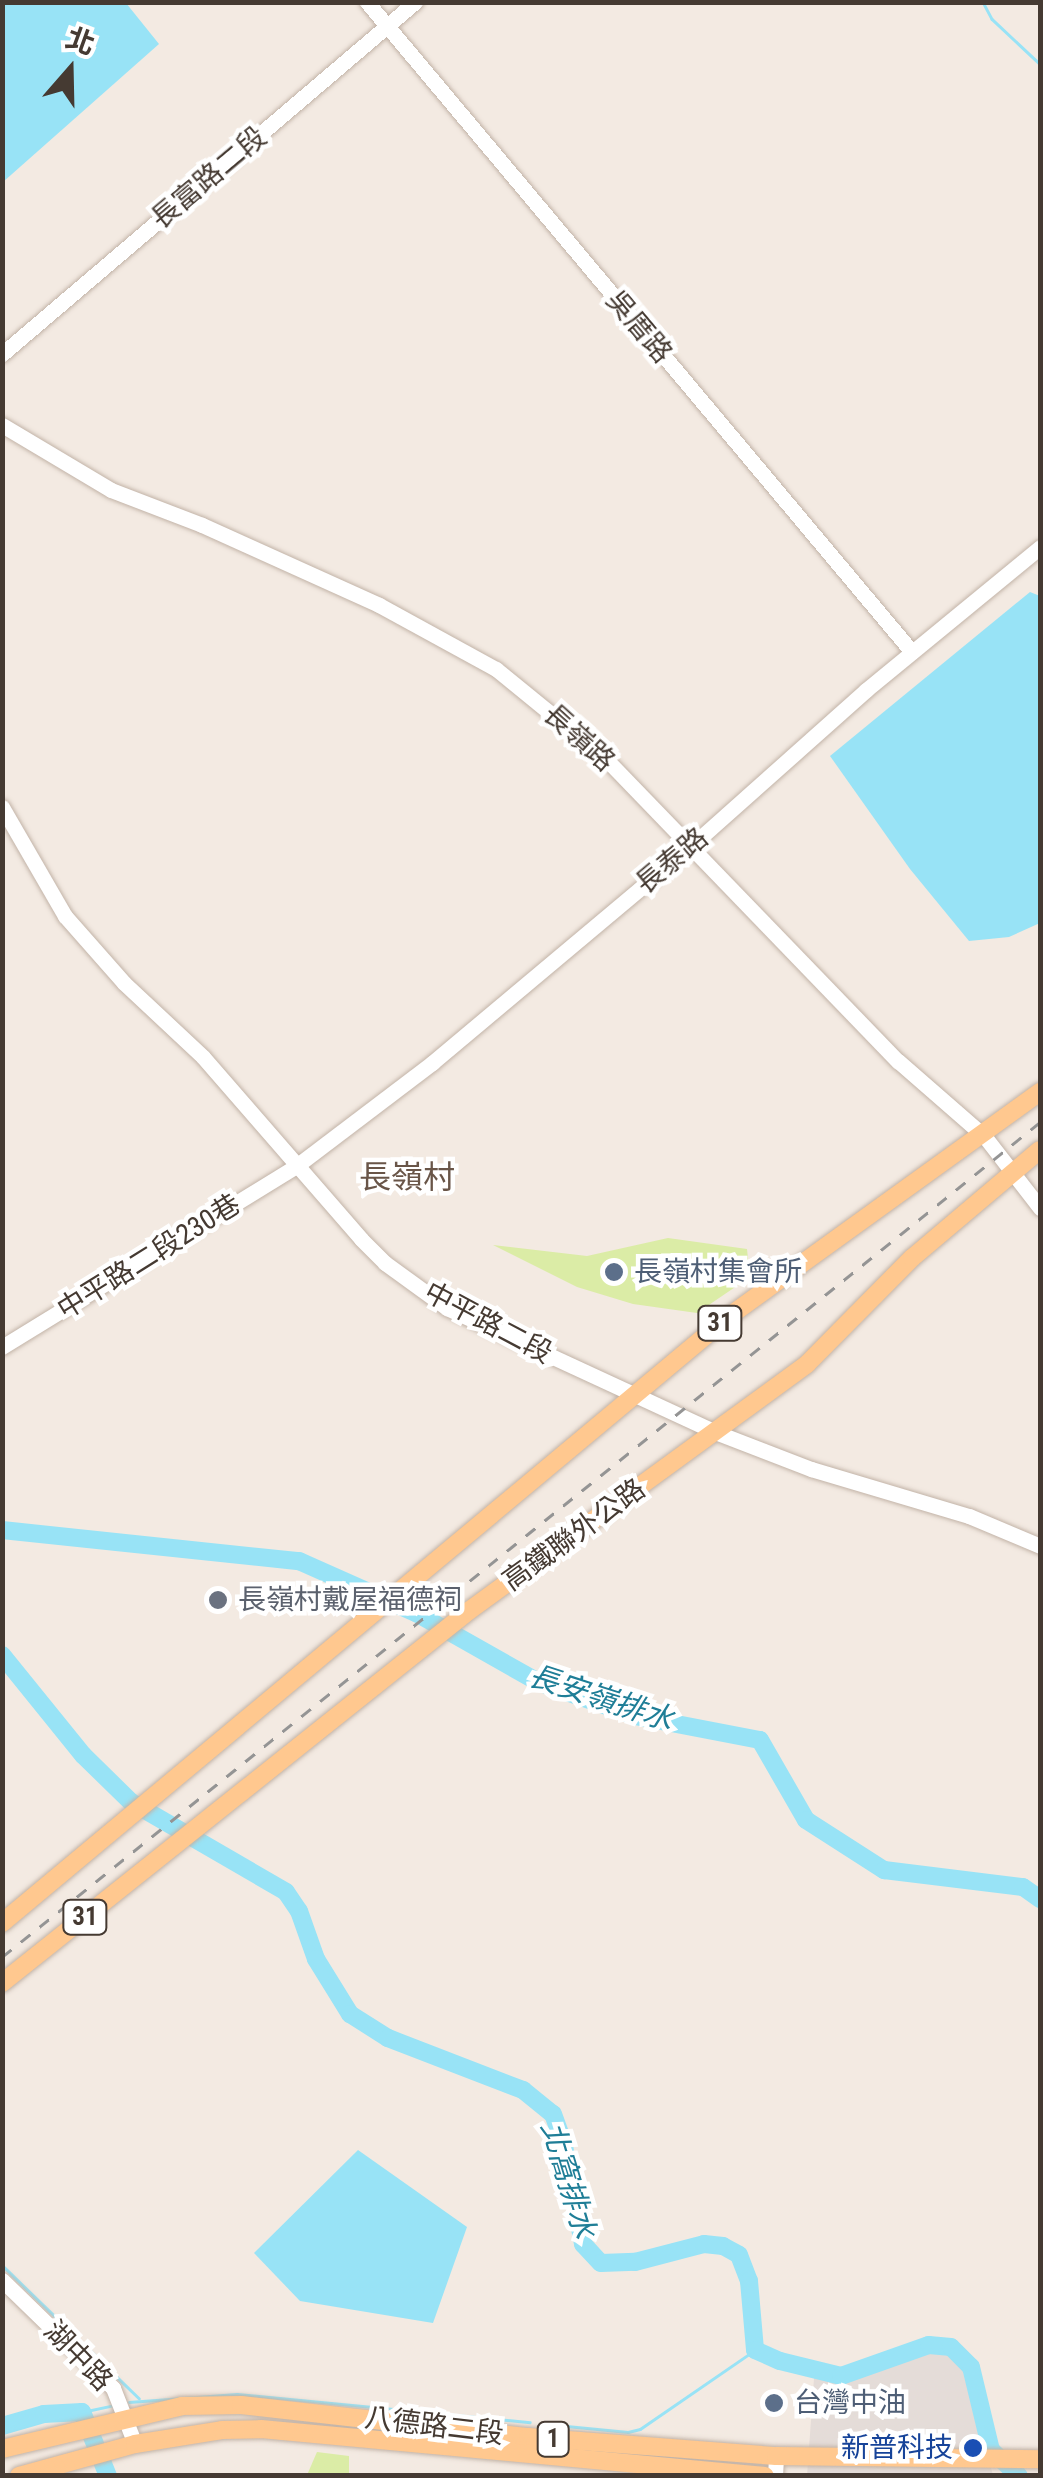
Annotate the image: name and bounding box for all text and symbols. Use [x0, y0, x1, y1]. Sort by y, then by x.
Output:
north arrow [20, 20, 120, 120]
text: 北 [62, 21, 99, 62]
street label: 長富路二段 [145, 120, 273, 236]
street label: 吳厝路 [599, 284, 679, 370]
street label: 長嶺路 [537, 697, 621, 779]
street label: 長泰路 [629, 821, 715, 901]
district label: 長嶺村 [359, 1158, 455, 1196]
street label: 中平路二段230巷 [51, 1187, 247, 1327]
place label: 長嶺村集會所 [634, 1255, 802, 1289]
marker: 長嶺村集會所 [603, 1261, 625, 1283]
street label: 中平路二段 [418, 1275, 558, 1371]
road number: 31 [695, 1303, 745, 1343]
street label: 高鐵聯外公路 [496, 1472, 652, 1598]
place label: 長嶺村戴屋福德祠 [238, 1583, 462, 1617]
marker: 長嶺村戴屋福德祠 [207, 1589, 229, 1611]
water label: 長安嶺排水 [524, 1658, 678, 1738]
road number: 31 [60, 1897, 110, 1937]
water label: 北窩排水 [533, 2117, 603, 2243]
street label: 湖中路 [37, 2314, 119, 2398]
place label: 台灣中油 [794, 2386, 906, 2420]
marker: 台灣中油 [763, 2392, 785, 2414]
street label: 八德路二段 [362, 2401, 506, 2451]
road number: 1 [536, 2419, 570, 2459]
place label: 新普科技 [841, 2431, 953, 2465]
marker: 新普科技 [962, 2437, 984, 2459]

